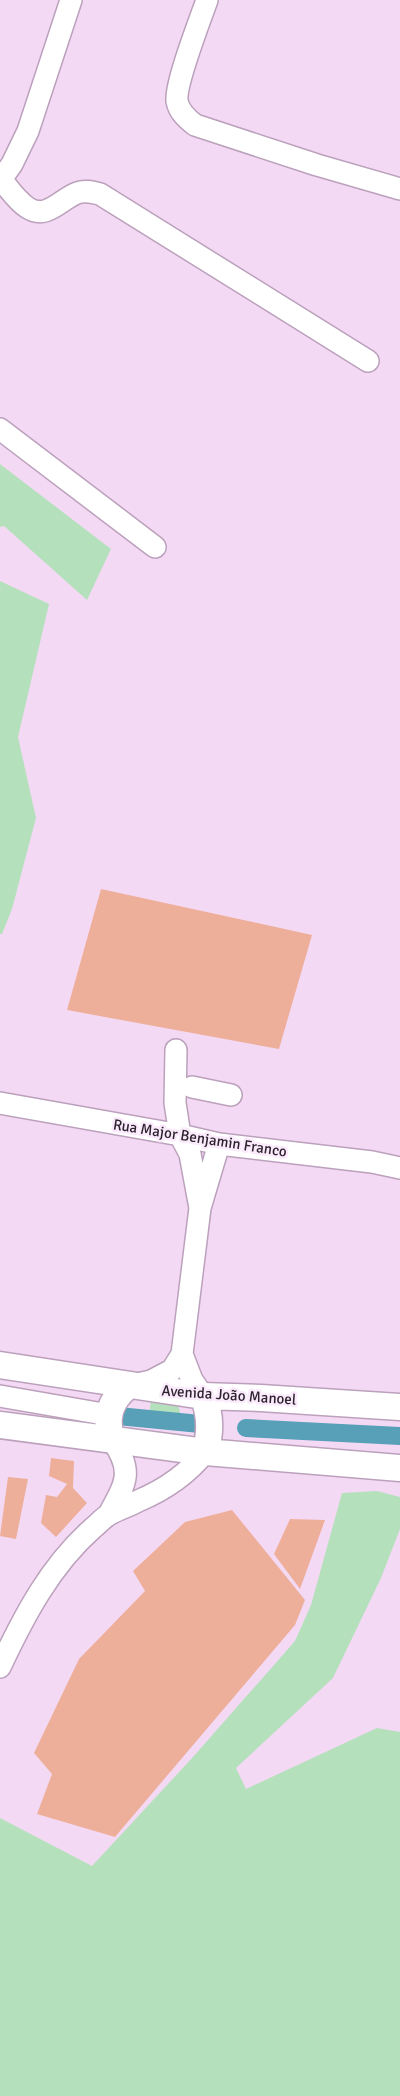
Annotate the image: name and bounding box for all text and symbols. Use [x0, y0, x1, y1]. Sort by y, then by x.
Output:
street label: Rua Major Benjamin Franco [112, 1115, 288, 1161]
street label: Avenida João Manoel [161, 1381, 297, 1409]

